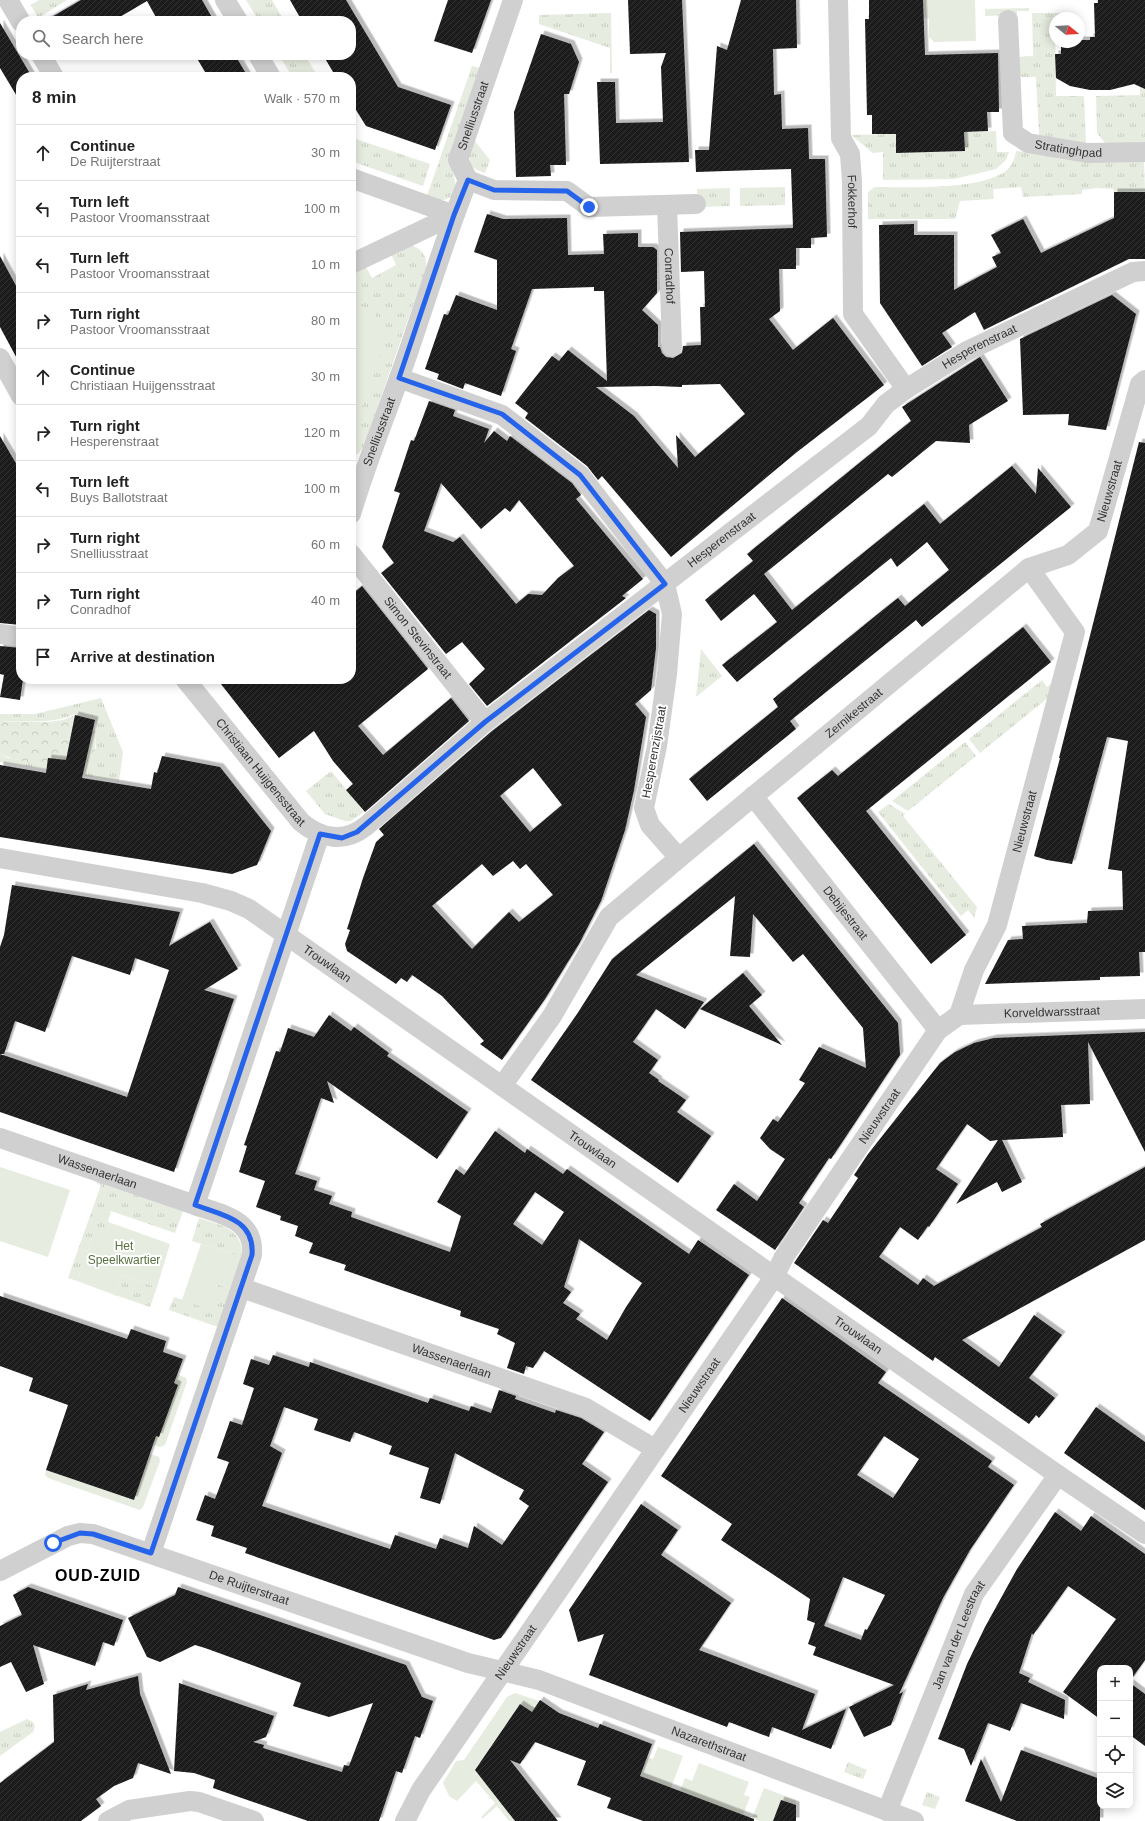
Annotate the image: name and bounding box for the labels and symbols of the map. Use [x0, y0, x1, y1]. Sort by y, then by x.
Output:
north arrow [1049, 12, 1085, 48]
street label: Snelliusstraat [455, 79, 492, 152]
street label: Stratinghpad [1034, 137, 1102, 160]
street label: Fokkerhof [845, 174, 859, 229]
route end [580, 198, 598, 216]
street label: Conradhof [662, 248, 678, 305]
street label: Hesperenstraat [939, 321, 1019, 372]
street label: Snelliusstraat [360, 395, 399, 468]
street label: Nieuwstraat [1094, 458, 1125, 524]
street label: Hesperenstraat [685, 509, 759, 570]
street label: Simon Stevinstraat [381, 594, 455, 682]
street label: Zernikestraat [822, 685, 886, 741]
street label: Hesperenzijstraat [639, 704, 669, 799]
street label: Christiaan Huijgensstraat [213, 716, 308, 830]
street label: Nieuwstraat [1010, 789, 1040, 854]
street label: Debijestraat [820, 883, 871, 943]
street label: Trouwlaan [300, 942, 354, 985]
street label: Korveldwarsstraat [1004, 1003, 1101, 1021]
street label: Nieuwstraat [856, 1086, 903, 1146]
street label: Trouwlaan [566, 1128, 619, 1171]
street label: Wassenaerlaan [56, 1151, 139, 1192]
park label: Het Speelkwartier [88, 1239, 160, 1267]
street label: Trouwlaan [831, 1313, 885, 1357]
street label: Wassenaerlaan [410, 1341, 493, 1381]
street label: Nieuwstraat [676, 1355, 724, 1416]
route start [44, 1534, 62, 1552]
district label: OUD-ZUID [55, 1567, 141, 1584]
street label: De Ruijterstraat [207, 1568, 292, 1608]
street label: Jan van der Leestraat [930, 1578, 988, 1691]
street label: Nieuwstraat [492, 1622, 540, 1682]
street label: Nazarethstraat [670, 1723, 749, 1765]

